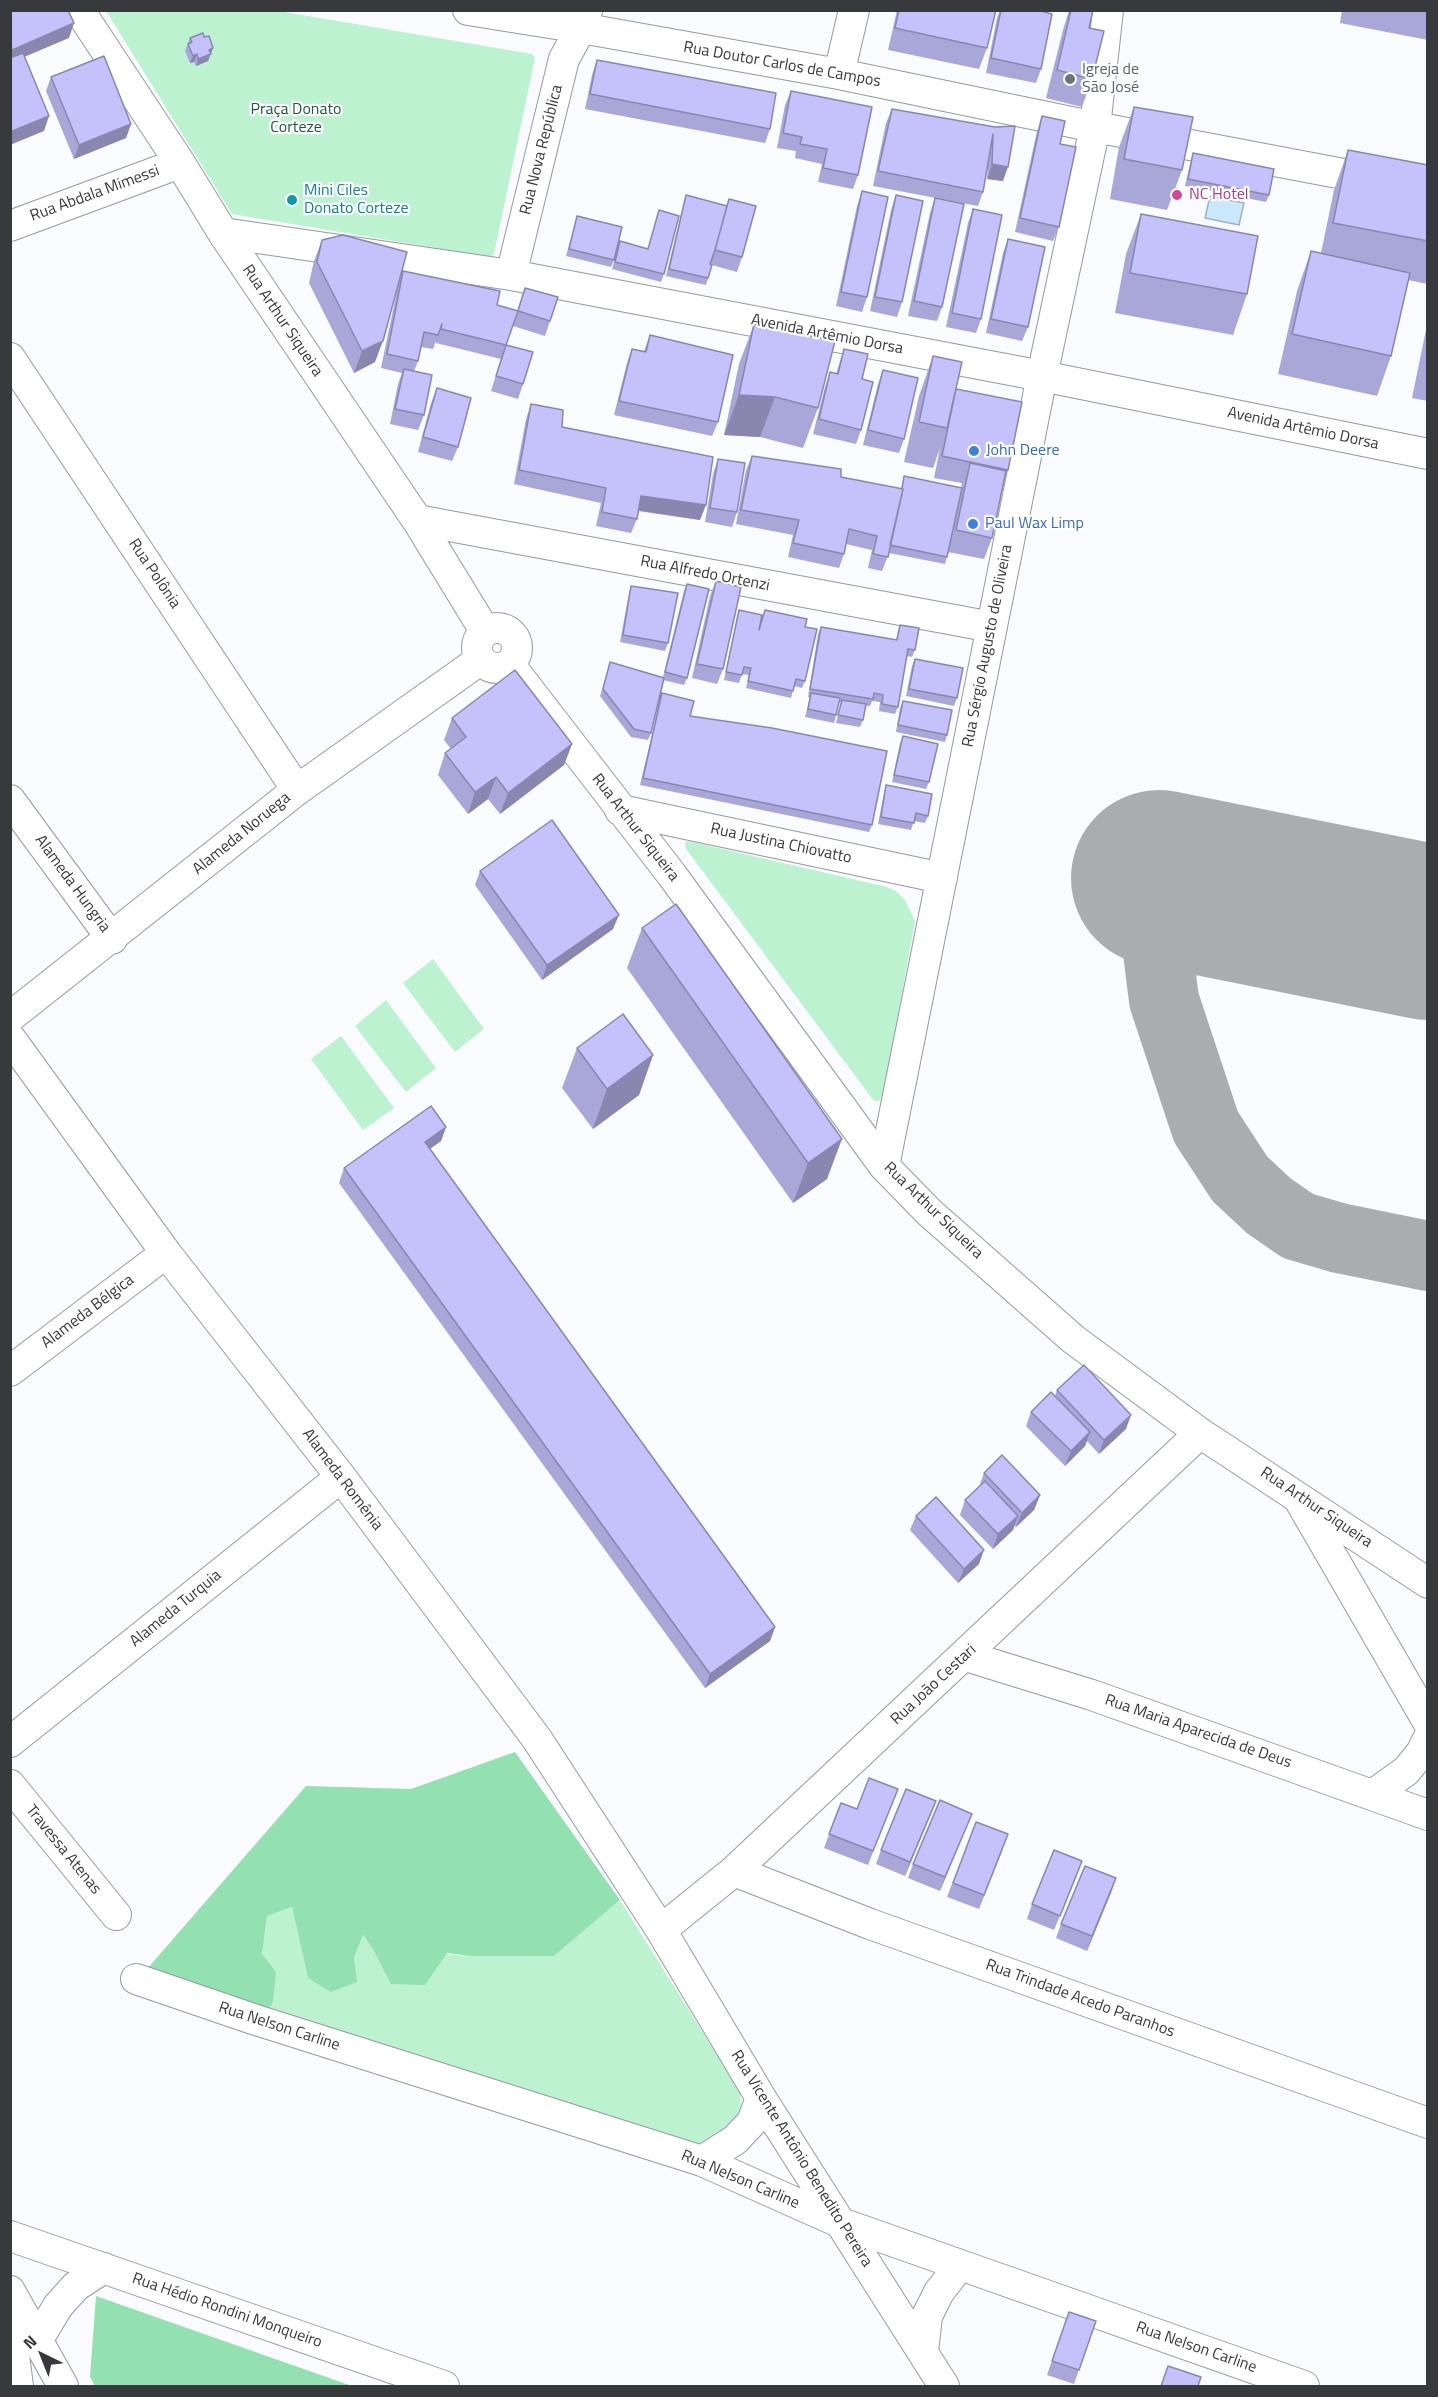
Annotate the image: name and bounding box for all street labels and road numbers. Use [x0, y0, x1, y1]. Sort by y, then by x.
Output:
street label: Rua Doutor Carlos de Campos [682, 38, 882, 92]
street label: Rua Nova República [517, 83, 567, 217]
street label: Rua Abdala Mimessi [28, 162, 162, 226]
street label: Rua Arthur Siqueira [237, 261, 327, 381]
street label: Avenida Artêmio Dorsa [749, 311, 905, 359]
street label: Avenida Artêmio Dorsa [1226, 404, 1380, 454]
street label: Rua Polônia [124, 535, 184, 613]
street label: Rua Sérgio Augusto de Oliveira [959, 543, 1017, 749]
street label: Rua Alfredo Ortenzi [639, 552, 771, 596]
street label: Rua Arthur Siqueira [587, 771, 683, 885]
street label: Alameda Noruega [189, 789, 295, 879]
street label: Rua Justina Chiovatto [709, 820, 853, 868]
street label: Alameda Hungria [30, 831, 114, 937]
street label: Rua Arthur Siqueira [879, 1159, 987, 1263]
street label: Alameda Bélgica [38, 1271, 138, 1353]
street label: Alameda Romênia [297, 1425, 387, 1535]
street label: Rua Arthur Siqueira [1256, 1463, 1376, 1553]
street label: Alameda Turquia [126, 1566, 226, 1652]
street label: Rua João Cestari [887, 1641, 981, 1729]
street label: Rua Maria Aparecida de Deus [1102, 1691, 1294, 1773]
street label: Travessa Atenas [21, 1801, 105, 1899]
street label: Rua Trindade Acedo Paranhos [983, 1956, 1177, 2042]
street label: Rua Nelson Carline [216, 1998, 342, 2056]
street label: Rua Vicente Antônio Benedito Pereira [726, 2047, 876, 2271]
street label: Rua Nelson Carline [678, 2146, 802, 2214]
street label: Rua Hédio Rondini Monqueiro [129, 2269, 325, 2353]
street label: Rua Nelson Carline [1133, 2318, 1259, 2378]

